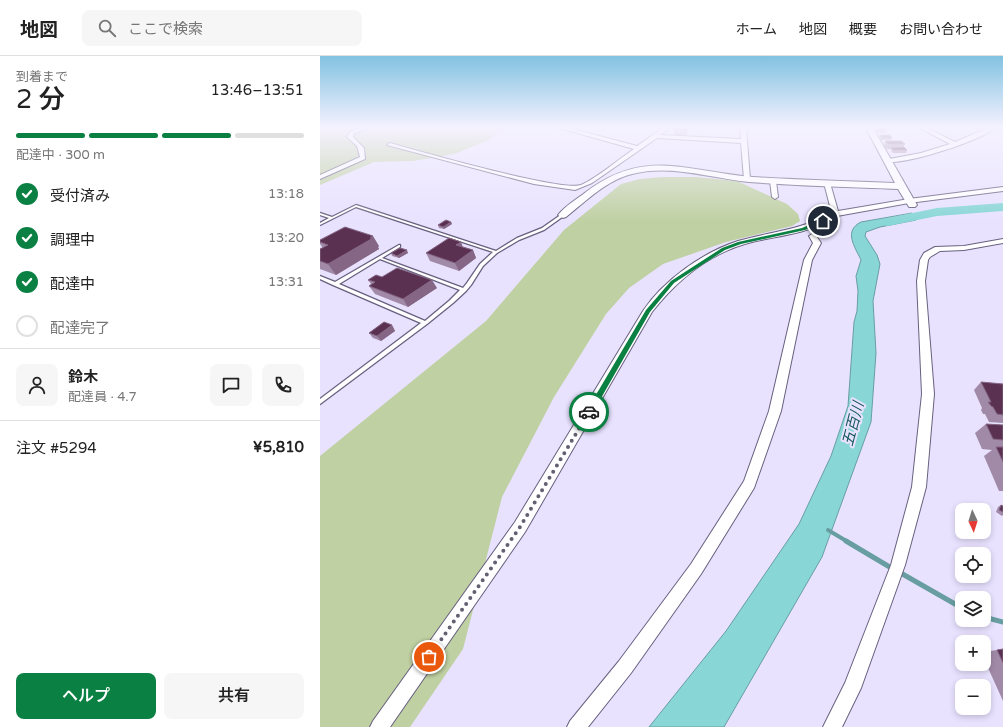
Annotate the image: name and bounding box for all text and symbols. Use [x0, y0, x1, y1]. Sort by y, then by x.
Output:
search box [82, 10, 362, 46]
icon: search [96, 17, 118, 39]
text: 地図 [20, 19, 58, 41]
text: ここで検索 [128, 20, 203, 38]
text: ホーム [735, 21, 777, 38]
text: 地図 [799, 21, 827, 38]
text: 概要 [849, 21, 877, 38]
text: お問い合わせ [899, 21, 983, 38]
text: 到着まで [16, 69, 68, 85]
text: 13:46–13:51 [211, 81, 304, 99]
text: 2 分 [16, 84, 65, 115]
text: 配達中 · 300 m [16, 147, 105, 163]
icon: check [16, 183, 38, 205]
text: 13:18 [268, 186, 304, 202]
text: 受付済み [50, 187, 110, 205]
pin [806, 204, 840, 238]
icon: home [812, 210, 834, 232]
icon: check [16, 227, 38, 249]
text: 13:20 [268, 230, 304, 246]
text: 調理中 [50, 231, 95, 249]
icon: check [16, 271, 38, 293]
text: 13:31 [268, 274, 304, 290]
text: 配達中 [50, 275, 95, 293]
text: 配達完了 [50, 319, 110, 337]
button: person [16, 364, 58, 406]
button: chat [210, 364, 252, 406]
button: phone [262, 364, 304, 406]
text: 鈴木 [68, 368, 98, 386]
text: 配達員 · 4.7 [68, 389, 137, 405]
courier [569, 392, 609, 432]
water label: 五百川 [838, 398, 868, 448]
icon: car [578, 401, 600, 423]
text: ¥5,810 [253, 438, 304, 456]
text: 注文 #5294 [16, 439, 97, 457]
north arrow [955, 503, 991, 539]
map controls [955, 503, 991, 715]
button: locate [955, 547, 991, 583]
button: layers [955, 591, 991, 627]
button: + [955, 635, 991, 671]
pin [412, 640, 446, 674]
icon: bag [418, 646, 440, 668]
button: ヘルプ [16, 673, 156, 719]
button: 共有 [164, 673, 304, 719]
button: − [955, 679, 991, 715]

